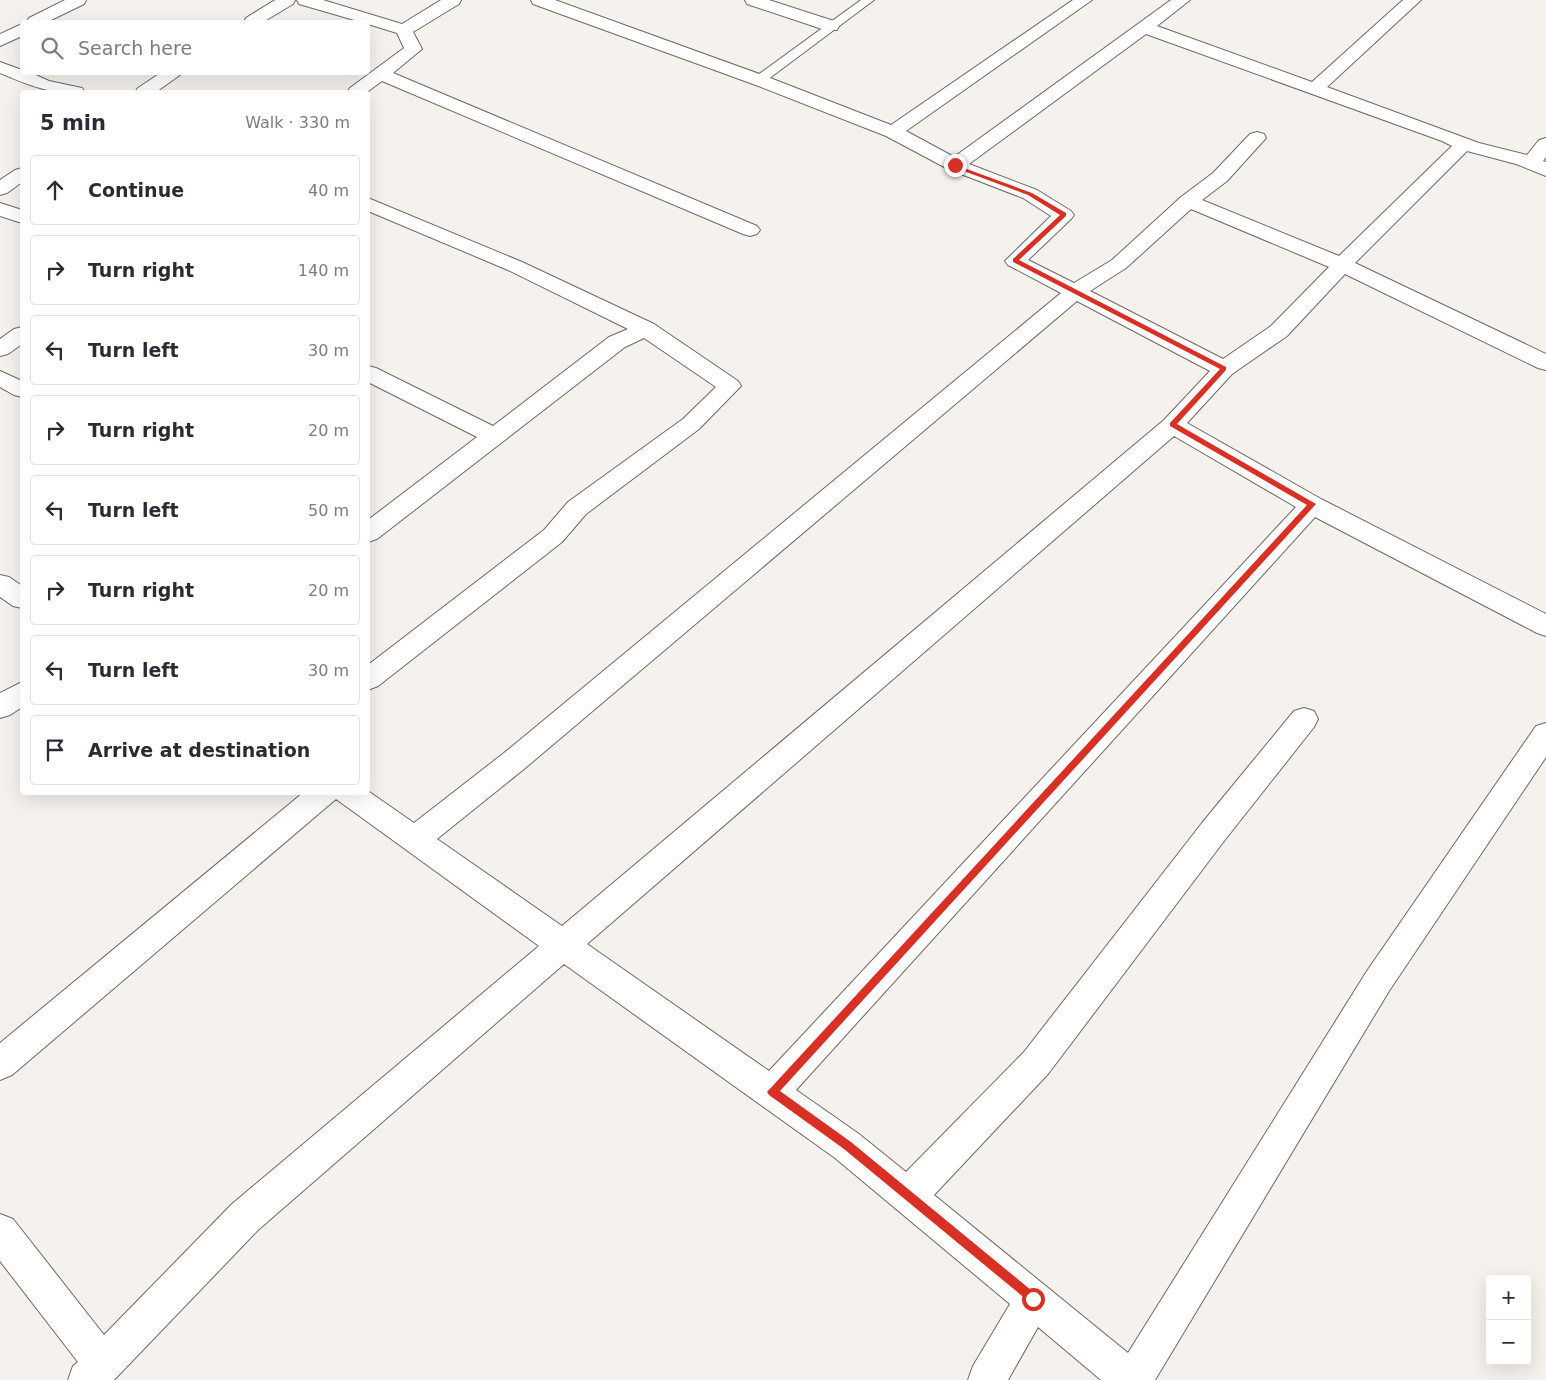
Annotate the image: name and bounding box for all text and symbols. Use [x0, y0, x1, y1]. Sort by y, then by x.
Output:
search box [20, 20, 370, 75]
icon: search [38, 34, 66, 62]
text: Search here [78, 37, 192, 59]
text: 5 min [40, 111, 106, 135]
text: Walk · 330 m [245, 113, 350, 132]
route end [944, 154, 967, 177]
icon: ahead [41, 176, 69, 204]
text: Continue [88, 179, 184, 201]
text: 40 m [308, 181, 349, 200]
icon: right [41, 256, 69, 284]
text: Turn right [88, 259, 194, 281]
text: 140 m [298, 261, 349, 280]
icon: left [41, 336, 69, 364]
text: Turn left [88, 339, 179, 361]
text: 30 m [308, 341, 349, 360]
icon: right [41, 416, 69, 444]
text: Turn right [88, 419, 194, 441]
text: 20 m [308, 421, 349, 440]
icon: left [41, 496, 69, 524]
text: Turn left [88, 499, 179, 521]
text: 50 m [308, 501, 349, 520]
icon: right [41, 576, 69, 604]
text: Turn right [88, 579, 194, 601]
text: 20 m [308, 581, 349, 600]
icon: left [41, 656, 69, 684]
text: Turn left [88, 659, 179, 681]
text: 30 m [308, 661, 349, 680]
icon: arrive [41, 736, 69, 764]
text: Arrive at destination [88, 739, 310, 761]
map controls [1486, 1275, 1531, 1365]
button: + [1486, 1275, 1531, 1320]
route start [1022, 1288, 1045, 1311]
button: − [1486, 1320, 1531, 1365]

